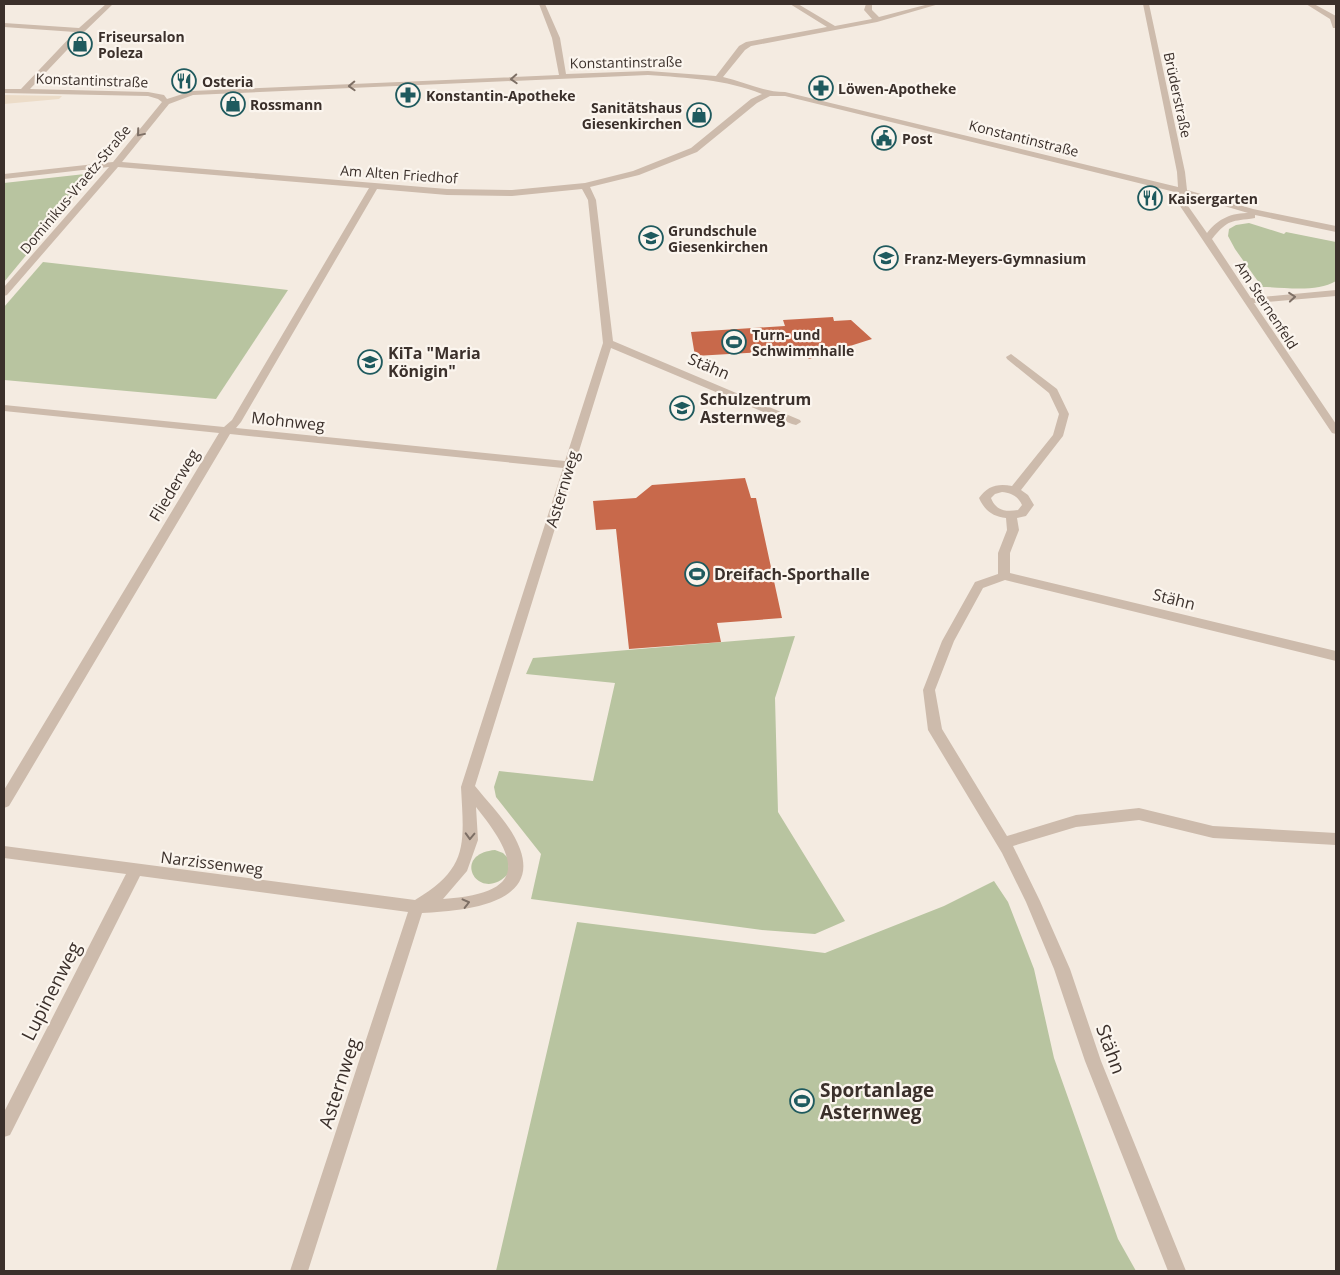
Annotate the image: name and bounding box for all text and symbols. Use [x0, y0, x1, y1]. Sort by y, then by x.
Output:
place label: Friseursalon Poleza [98, 27, 185, 62]
shop icon: Friseursalon Poleza [67, 31, 93, 57]
street label: Brüderstraße [1160, 50, 1196, 140]
street label: Konstantinstraße [570, 52, 683, 72]
restaurant icon: Osteria [171, 68, 197, 94]
street label: Konstantinstraße [35, 69, 149, 91]
place label: Osteria [202, 72, 254, 91]
one-way arrow [510, 73, 518, 84]
pharmacy icon: Löwen-Apotheke [808, 75, 834, 101]
place label: Löwen-Apotheke [838, 79, 956, 98]
one-way arrow [348, 80, 356, 91]
pharmacy icon: Konstantin-Apotheke [395, 82, 421, 108]
place label: Konstantin-Apotheke [426, 86, 576, 105]
shop icon: Rossmann [220, 91, 246, 117]
place label: Rossmann [250, 95, 322, 114]
place label: Sanitätshaus Giesenkirchen [582, 98, 682, 133]
shop icon: Sanitätshaus Giesenkirchen [686, 102, 712, 128]
street label: Konstantinstraße [967, 115, 1081, 161]
street label: Dominikus-Vraetz-Straße [15, 120, 135, 257]
public building icon: Post [871, 125, 897, 151]
one-way arrow [137, 128, 146, 137]
place label: Post [902, 129, 933, 148]
street label: Am Alten Friedhof [340, 160, 460, 188]
restaurant icon: Kaisergarten [1137, 185, 1163, 211]
place label: Kaisergarten [1168, 189, 1258, 208]
place label: Grundschule Giesenkirchen [668, 221, 768, 256]
school or university icon: Grundschule Giesenkirchen [638, 225, 664, 251]
school or university icon: Franz-Meyers-Gymnasium [873, 245, 899, 271]
place label: Franz-Meyers-Gymnasium [904, 249, 1086, 268]
street label: Am Sternenfeld [1231, 257, 1303, 353]
one-way arrow [1289, 291, 1297, 302]
place label: Turn- und Schwimmhalle [752, 325, 854, 360]
sports icon: Turn- und Schwimmhalle [721, 329, 747, 355]
place label: KiTa "Maria Königin" [388, 342, 481, 382]
street label: Stähn [685, 347, 733, 385]
school or university icon: KiTa "Maria Königin" [357, 349, 383, 375]
place label: Schulzentrum Asternweg [700, 388, 811, 428]
school or university icon: Schulzentrum Asternweg [669, 395, 695, 421]
street label: Mohnweg [250, 406, 326, 436]
street label: Fliederweg [144, 444, 204, 525]
street label: Asternweg [540, 448, 584, 530]
sports icon: Dreifach-Sporthalle [684, 561, 710, 587]
place label: Dreifach-Sporthalle [714, 563, 870, 585]
street label: Stähn [1150, 583, 1198, 615]
one-way arrow [465, 832, 475, 840]
street label: Narzissenweg [159, 846, 265, 880]
one-way arrow [461, 898, 470, 909]
street label: Lupinenweg [15, 937, 87, 1045]
street label: Stähn [1090, 1021, 1132, 1077]
street label: Asternweg [312, 1034, 366, 1132]
place label: Sportanlage Asternweg [820, 1077, 934, 1125]
sports icon: Sportanlage Asternweg [789, 1088, 815, 1114]

